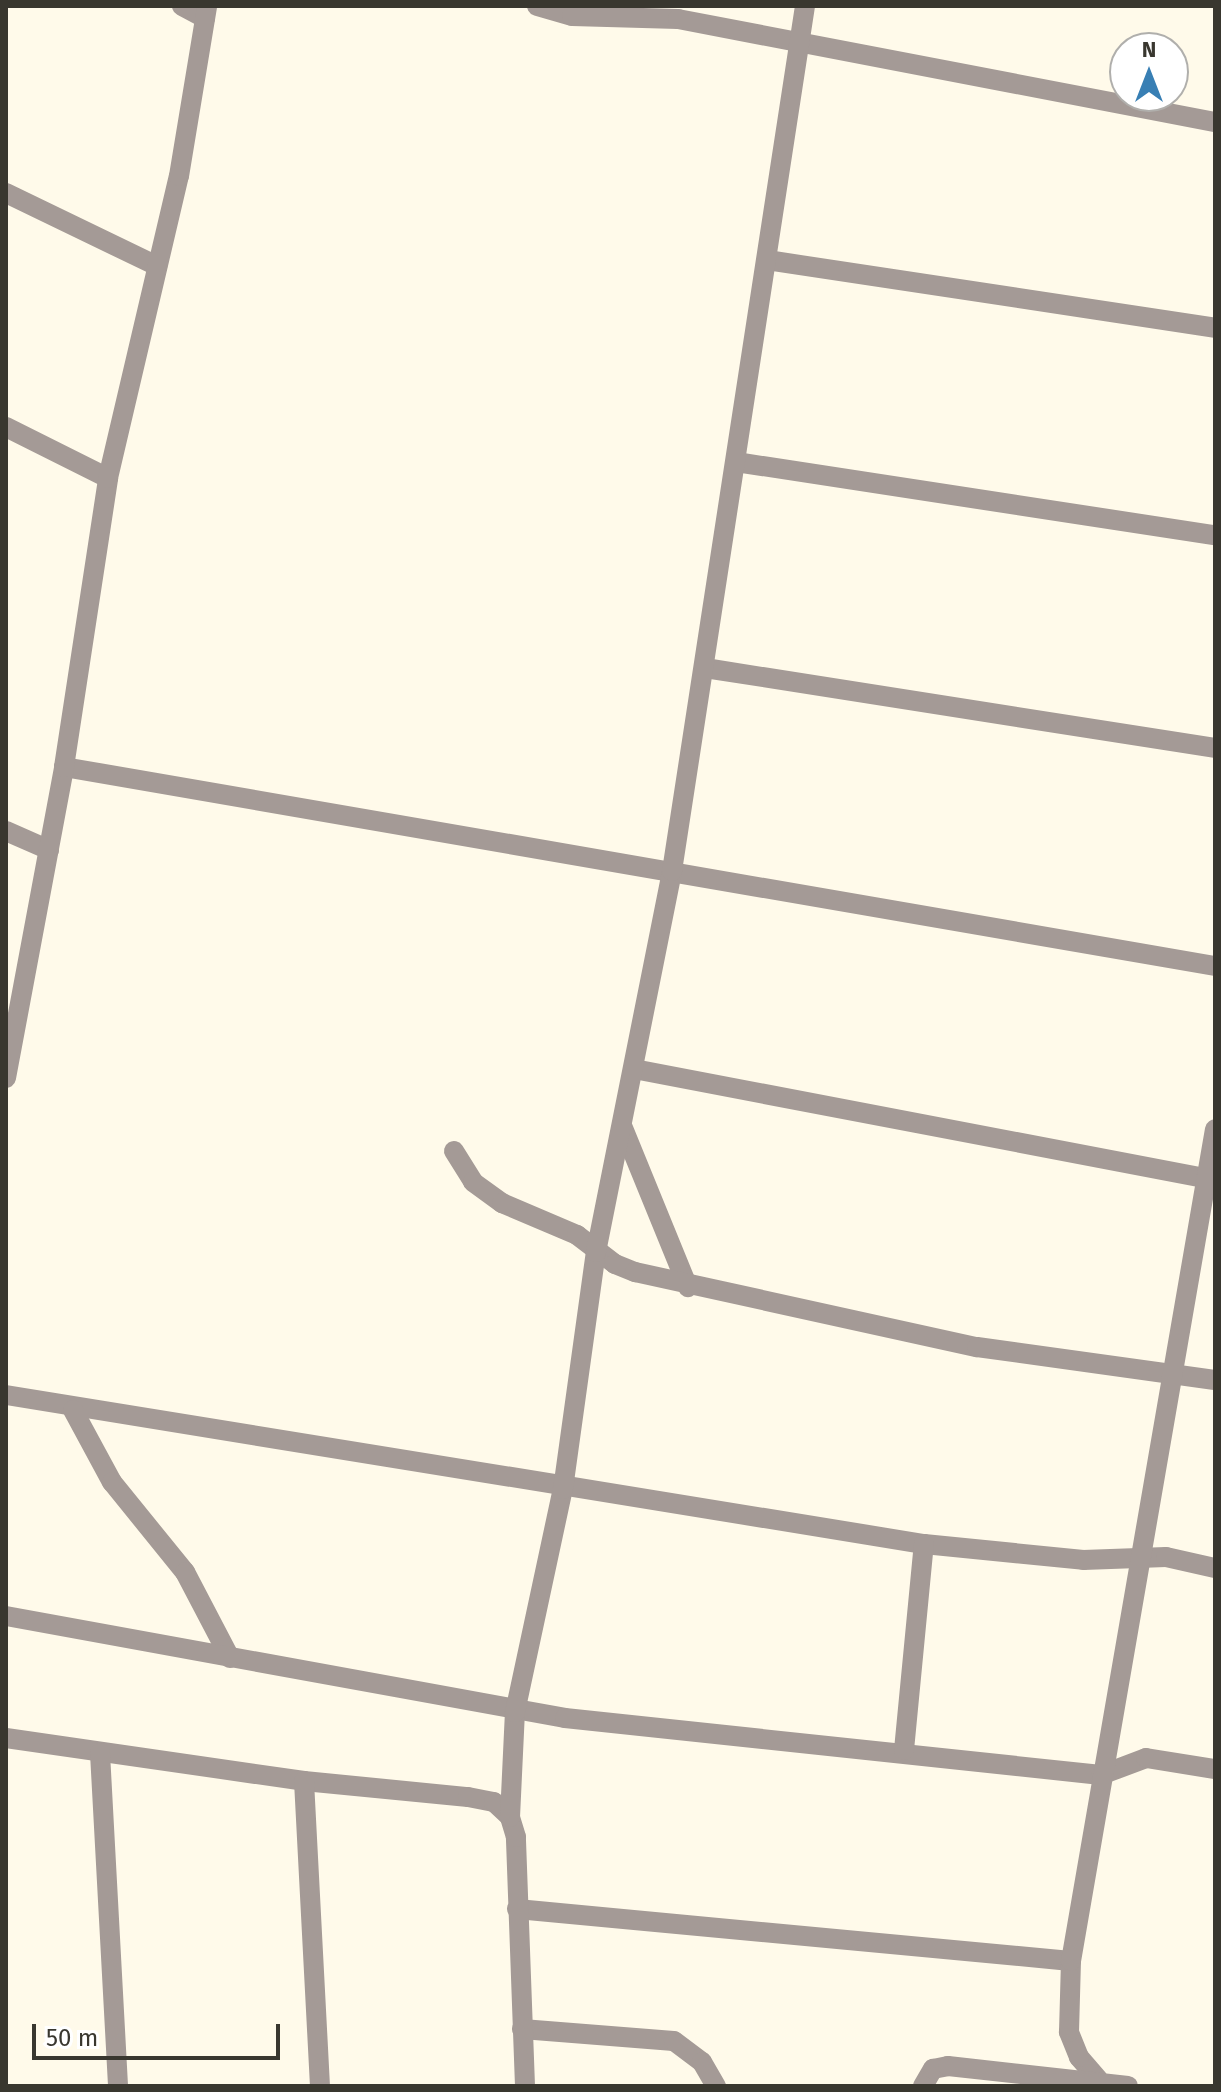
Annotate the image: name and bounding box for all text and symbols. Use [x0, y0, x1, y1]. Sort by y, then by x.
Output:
north arrow [1109, 32, 1189, 112]
text: N [1142, 36, 1156, 63]
scale bar [36, 2008, 284, 2058]
text: 50 m [46, 2024, 98, 2052]

